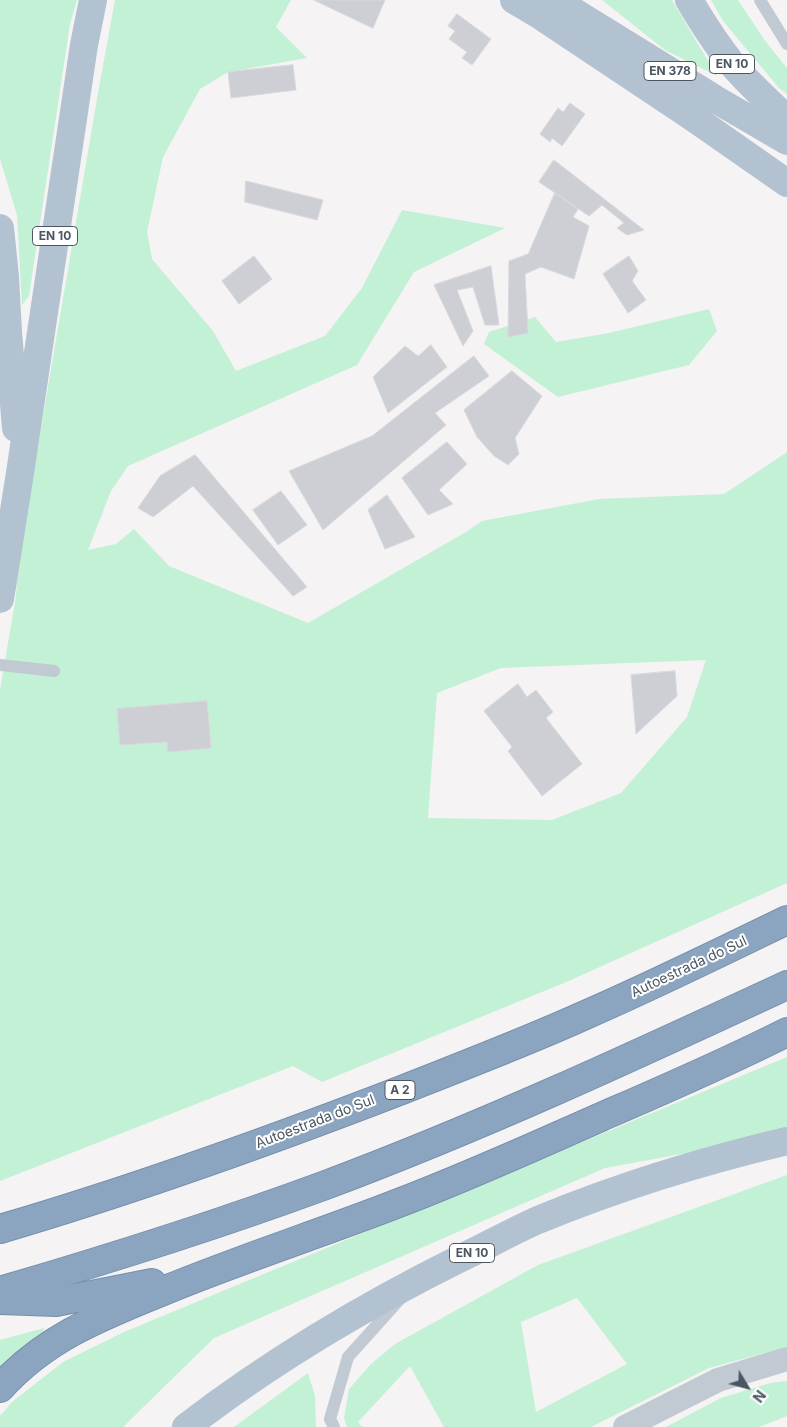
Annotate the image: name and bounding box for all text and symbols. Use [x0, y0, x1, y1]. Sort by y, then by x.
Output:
road number: EN 10 [710, 54, 754, 74]
road number: EN 378 [644, 61, 696, 80]
road number: EN 10 [32, 227, 78, 246]
street label: Autoestrada do Sul [628, 933, 750, 1001]
road number: A 2 [385, 1080, 415, 1100]
street label: Autoestrada do Sul [253, 1092, 377, 1152]
road number: EN 10 [450, 1244, 494, 1262]
north arrow [722, 1362, 772, 1412]
text: N [749, 1387, 769, 1406]

